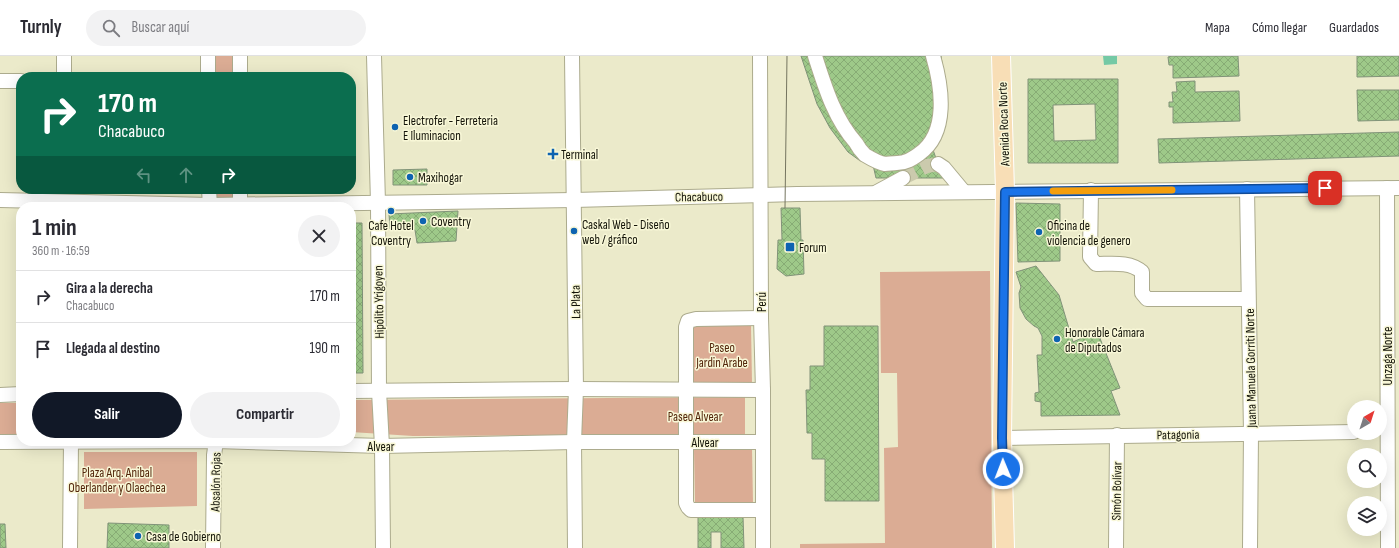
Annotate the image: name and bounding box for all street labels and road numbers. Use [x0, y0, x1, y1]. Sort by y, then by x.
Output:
street label: Avenida Roca Norte [995, 82, 1014, 167]
street label: Chacabuco [675, 189, 723, 205]
street label: Hipólito Yrigoyen [370, 265, 388, 339]
street label: La Plata [568, 285, 584, 319]
street label: Perú [754, 292, 770, 312]
street label: Juana Manuela Gorriti Norte [1242, 308, 1260, 429]
street label: Unzaga Norte [1380, 327, 1396, 385]
street label: Patagonia [1157, 427, 1200, 443]
street label: Alvear [690, 435, 719, 451]
street label: Alvear [366, 439, 395, 455]
street label: Absalón Rojas [207, 452, 225, 513]
street label: Simón Bolívar [1108, 461, 1126, 521]

